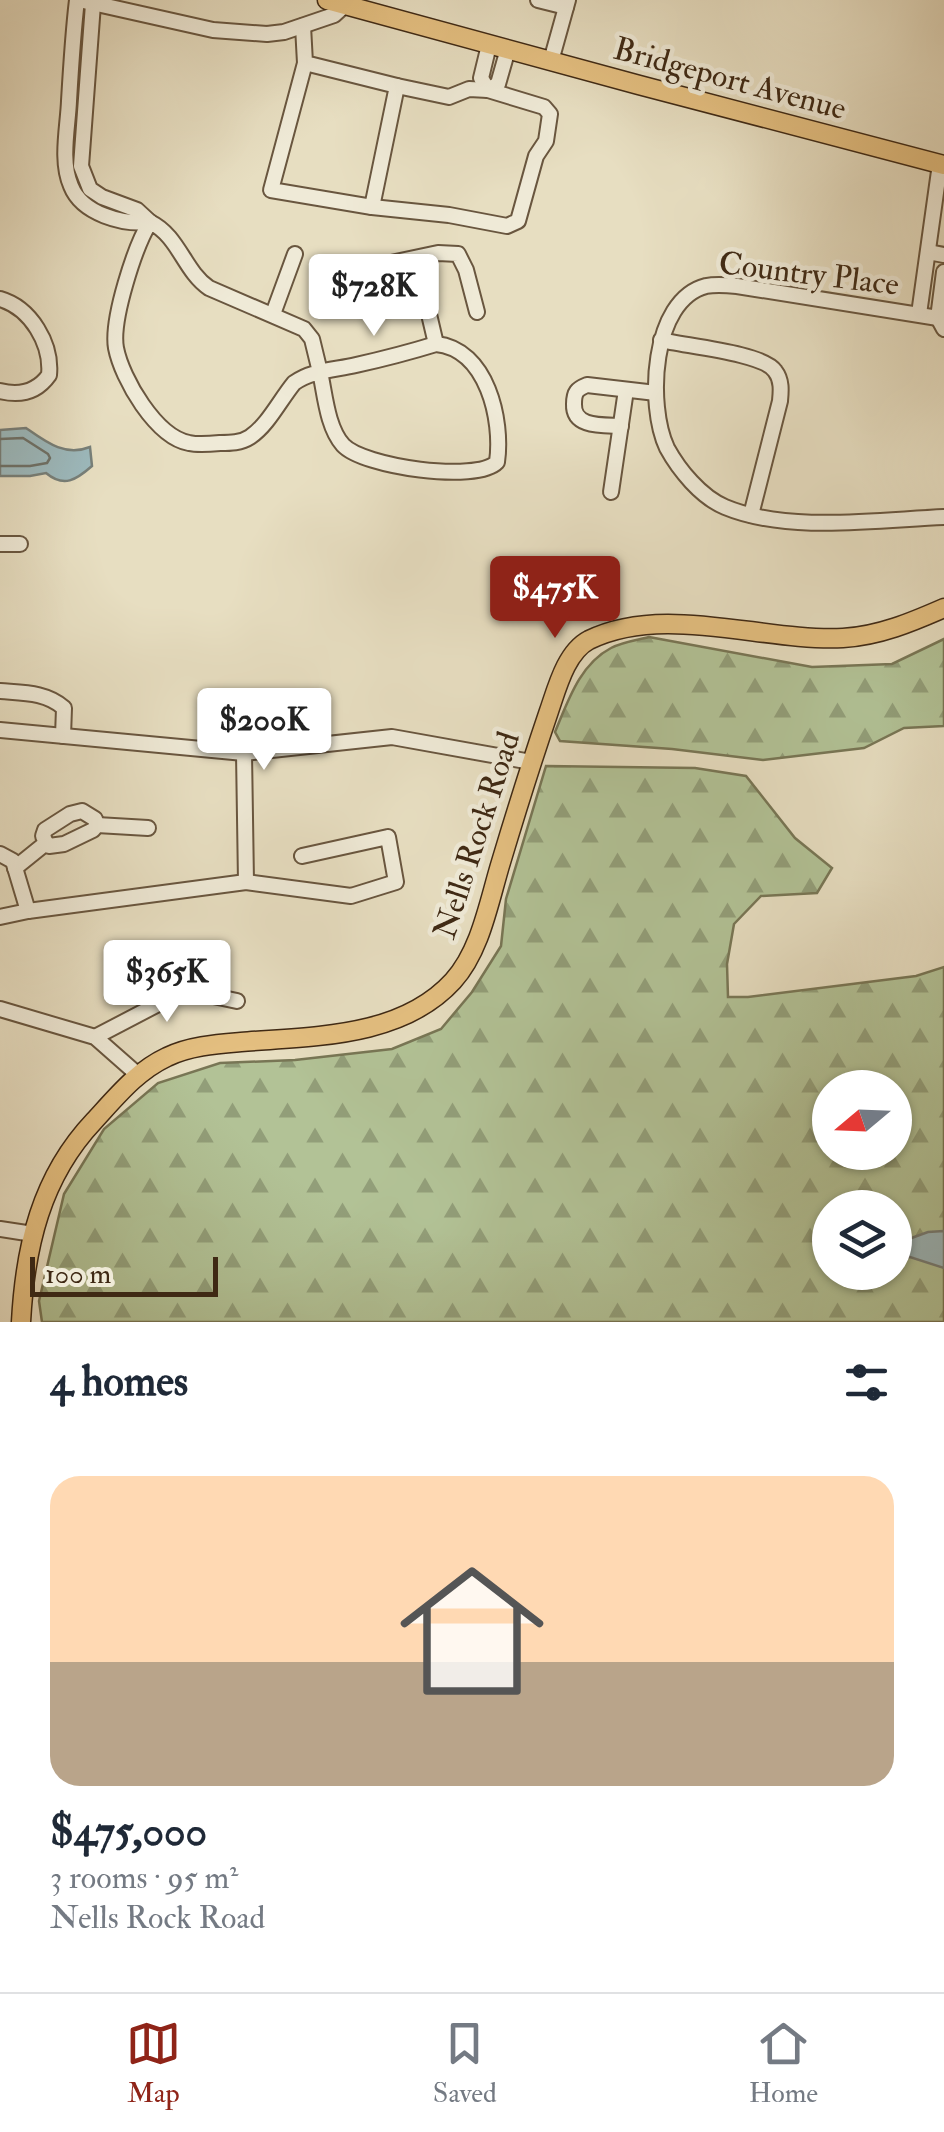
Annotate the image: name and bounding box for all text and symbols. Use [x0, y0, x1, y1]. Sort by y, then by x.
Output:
street label: Bridgeport Avenue [609, 29, 850, 129]
street label: Country Place [717, 243, 901, 305]
pin: $728K [304, 254, 444, 339]
text: $728K [331, 266, 417, 306]
pin: $475K [485, 556, 625, 641]
text: $475K [512, 568, 598, 608]
pin: $200K [194, 688, 334, 773]
text: $200K [219, 700, 309, 740]
street label: Nells Rock Road [425, 727, 529, 944]
pin: $365K [97, 940, 237, 1025]
text: $365K [126, 952, 208, 992]
north arrow [812, 1070, 912, 1170]
map controls [812, 1070, 912, 1290]
button: layers [812, 1190, 912, 1290]
scale bar [30, 1252, 218, 1296]
text: 100 m [45, 1257, 111, 1292]
icon: filters [839, 1355, 894, 1410]
text: 4 homes [50, 1356, 188, 1408]
icon: home [382, 1541, 562, 1721]
text: $475,000 [50, 1806, 207, 1858]
text: 3 rooms · 95 m² [50, 1858, 238, 1898]
text: Nells Rock Road [50, 1898, 265, 1938]
tab: Map [126, 2016, 181, 2111]
tab: Saved [433, 2016, 497, 2111]
tab: Home [749, 2016, 818, 2111]

